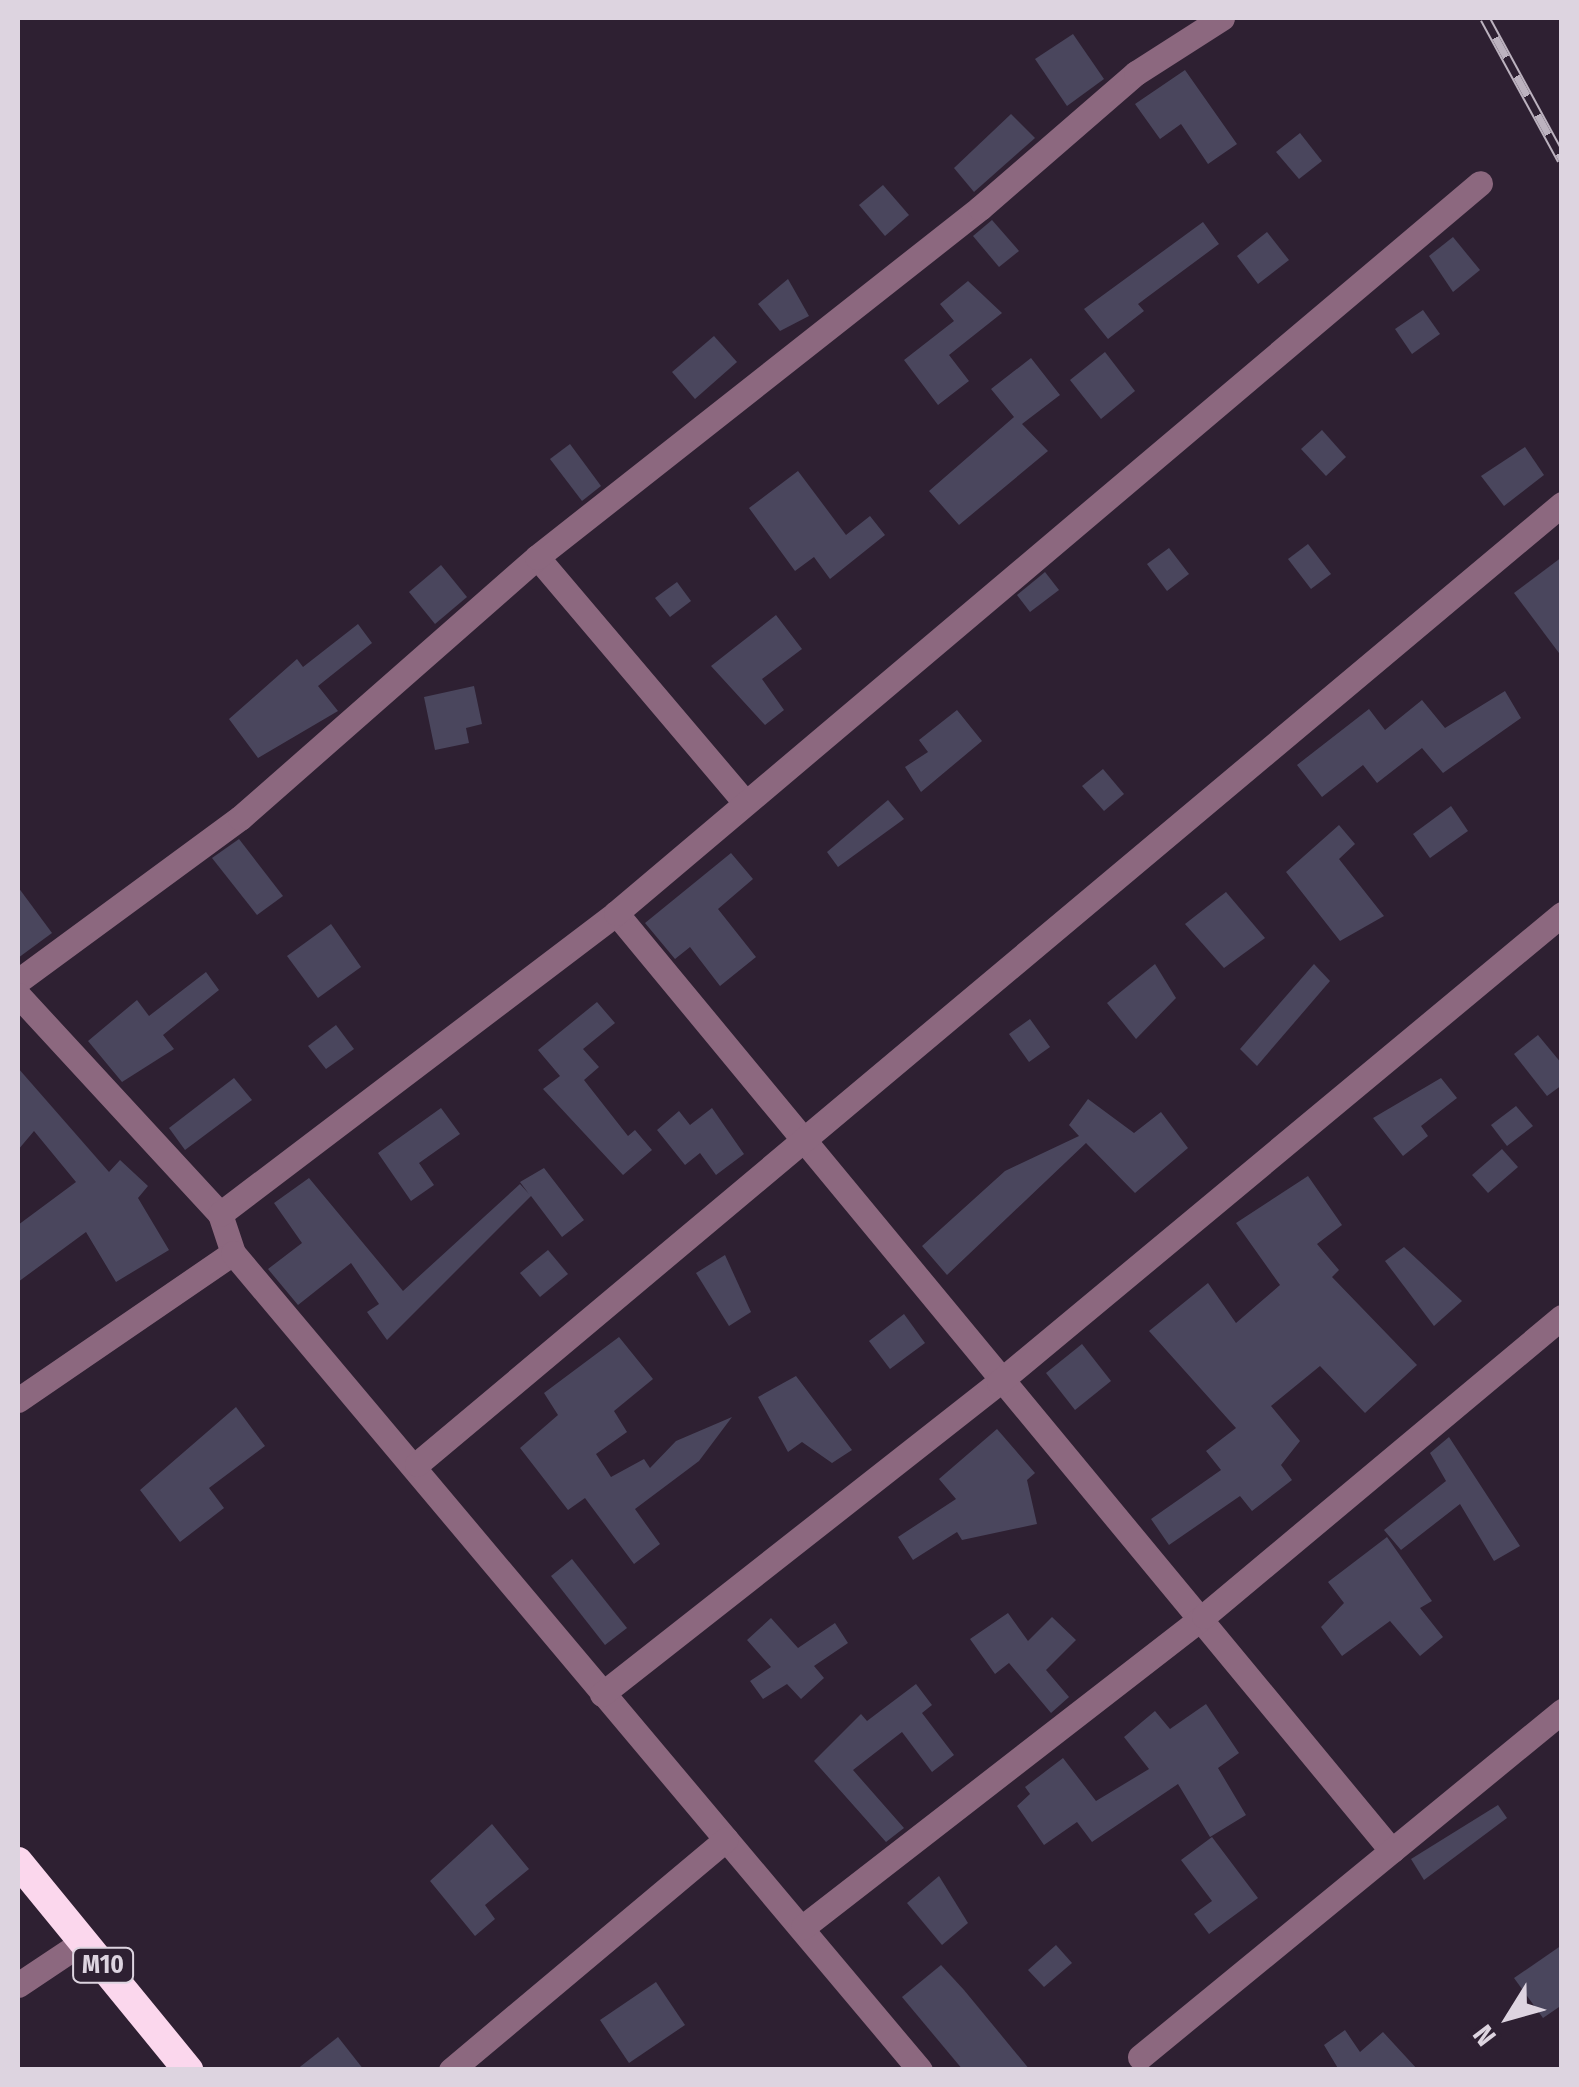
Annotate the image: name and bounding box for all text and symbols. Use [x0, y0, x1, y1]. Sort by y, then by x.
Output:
road number: M10 [70, 1945, 136, 1985]
north arrow [1459, 1967, 1559, 2067]
text: N [1466, 2019, 1503, 2052]

